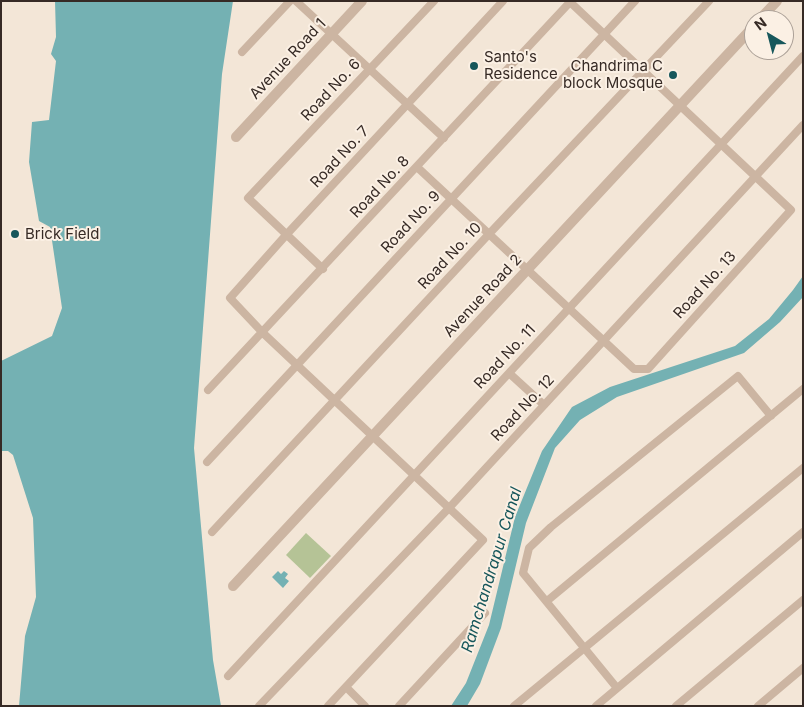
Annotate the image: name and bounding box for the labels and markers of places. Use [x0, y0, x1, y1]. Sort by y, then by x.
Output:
place label: Santo's Residence [484, 48, 558, 83]
place label: Chandrima C block Mosque [563, 57, 663, 92]
marker: Santo's Residence [468, 60, 480, 72]
marker: Chandrima C block Mosque [667, 69, 679, 81]
place label: Brick Field [25, 225, 99, 243]
marker: Brick Field [9, 228, 21, 240]

